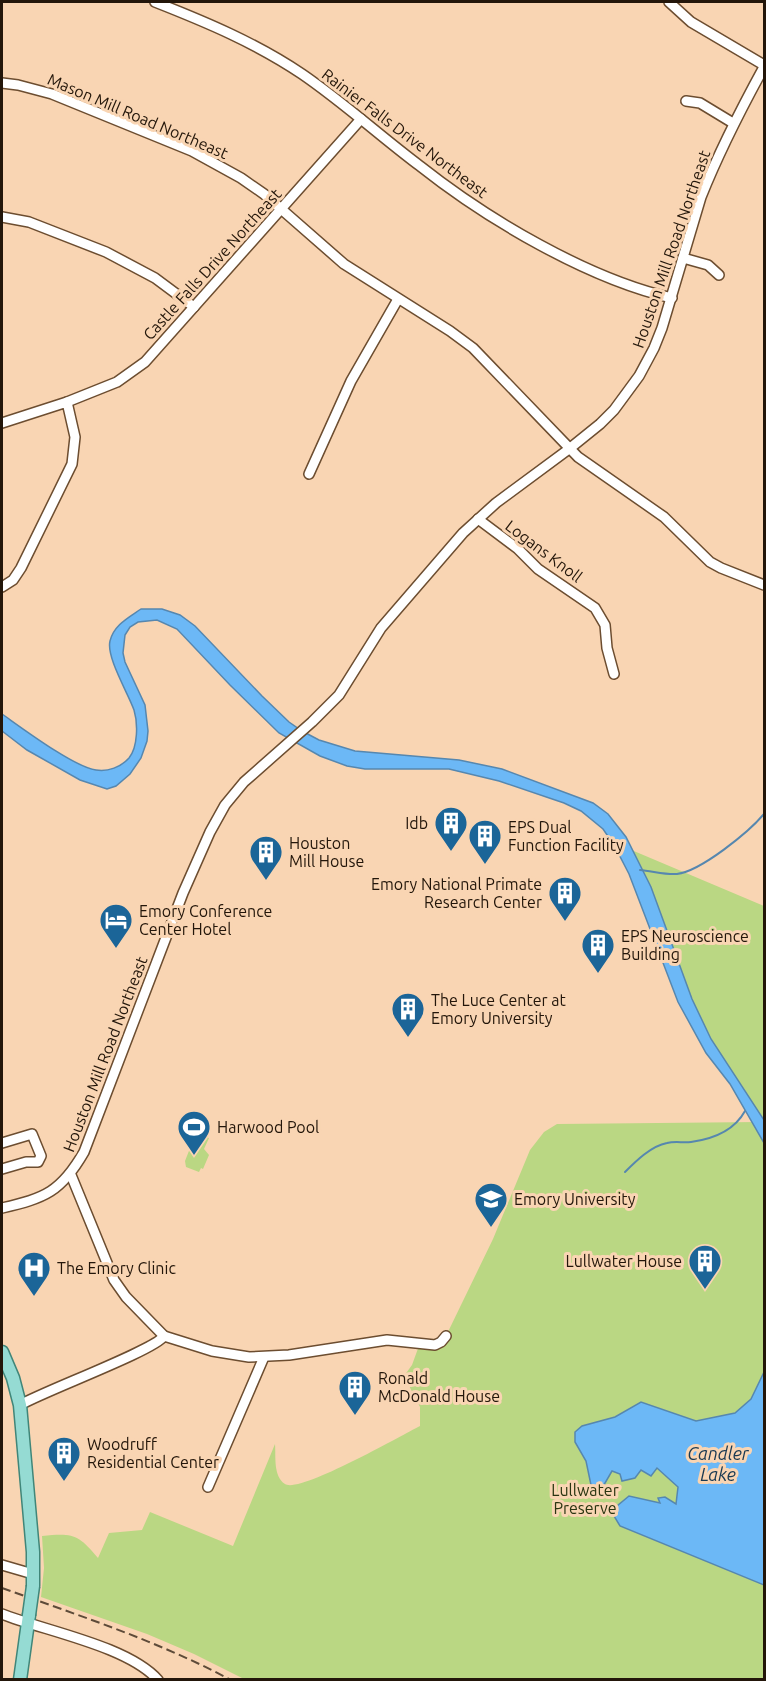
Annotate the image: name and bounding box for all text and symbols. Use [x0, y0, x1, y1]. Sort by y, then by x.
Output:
street label: Rainier Falls Drive Northeast [319, 65, 492, 202]
street label: Mason Mill Road Northeast [45, 70, 232, 162]
street label: Houston Mill Road Northeast [629, 147, 714, 350]
street label: Castle Falls Drive Northeast [139, 184, 285, 343]
street label: Logans Knoll [502, 516, 586, 586]
building icon: Idb [433, 805, 469, 852]
place label: Idb [405, 814, 428, 832]
building icon: EPS Dual Function Facility [467, 818, 503, 865]
place label: EPS Dual Function Facility [508, 818, 624, 854]
building icon: Houston Mill House [248, 834, 284, 881]
place label: Houston Mill House [289, 834, 364, 870]
place label: Emory National Primate Research Center [371, 875, 542, 911]
building icon: Emory National Primate Research Center [547, 875, 583, 922]
hotel icon: Emory Conference Center Hotel [98, 902, 134, 949]
place label: Emory Conference Center Hotel [139, 902, 272, 938]
building icon: EPS Neuroscience Building [580, 927, 616, 974]
place label: EPS Neuroscience Building [621, 927, 749, 963]
street label: Houston Mill Road Northeast [59, 953, 151, 1154]
building icon: The Luce Center at Emory University [390, 991, 426, 1038]
place label: The Luce Center at Emory University [431, 991, 566, 1027]
sports icon: Harwood Pool [176, 1109, 212, 1156]
place label: Harwood Pool [217, 1118, 319, 1136]
school or university icon: Emory University [473, 1181, 509, 1228]
place label: Emory University [514, 1190, 636, 1208]
building icon: Lullwater House [687, 1243, 723, 1290]
hospital icon: The Emory Clinic [16, 1250, 52, 1297]
place label: Lullwater House [565, 1252, 682, 1270]
place label: The Emory Clinic [57, 1259, 176, 1277]
building icon: Ronald McDonald House [337, 1369, 373, 1416]
place label: Ronald McDonald House [378, 1369, 500, 1405]
building icon: Woodruff Residential Center [46, 1435, 82, 1482]
place label: Woodruff Residential Center [87, 1435, 219, 1471]
water label: Candler Lake [687, 1443, 750, 1484]
park label: Lullwater Preserve [551, 1481, 619, 1517]

